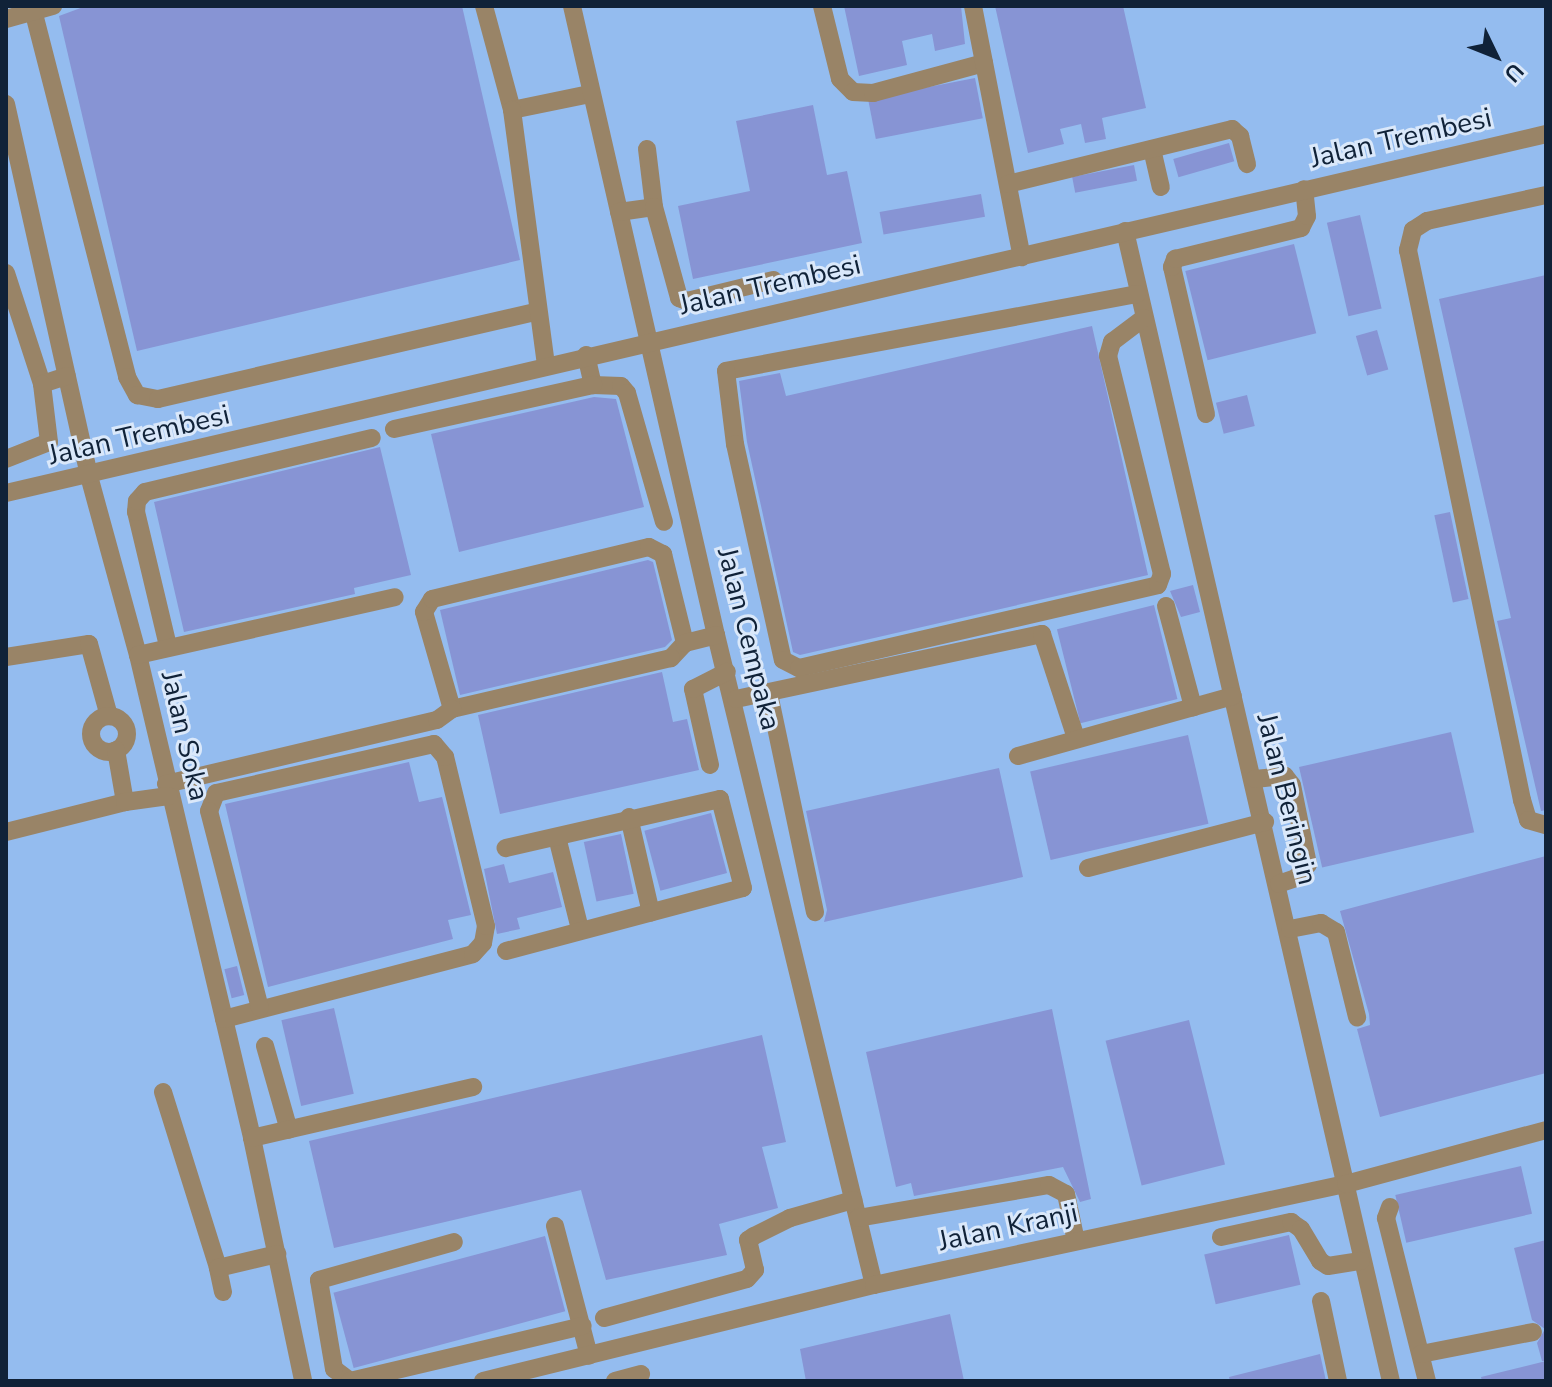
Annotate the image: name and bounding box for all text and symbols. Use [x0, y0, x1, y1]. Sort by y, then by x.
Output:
north arrow [1456, 16, 1536, 96]
text: U [1497, 56, 1530, 89]
street label: Jalan Trembesi [1307, 101, 1495, 175]
street label: Jalan Trembesi [676, 248, 864, 322]
street label: Jalan Trembesi [45, 398, 233, 472]
street label: Jalan Cempaka [710, 544, 788, 734]
street label: Jalan Soka [154, 668, 216, 804]
street label: Jalan Beringin [1250, 710, 1324, 888]
street label: Jalan Kranji [935, 1196, 1081, 1258]

